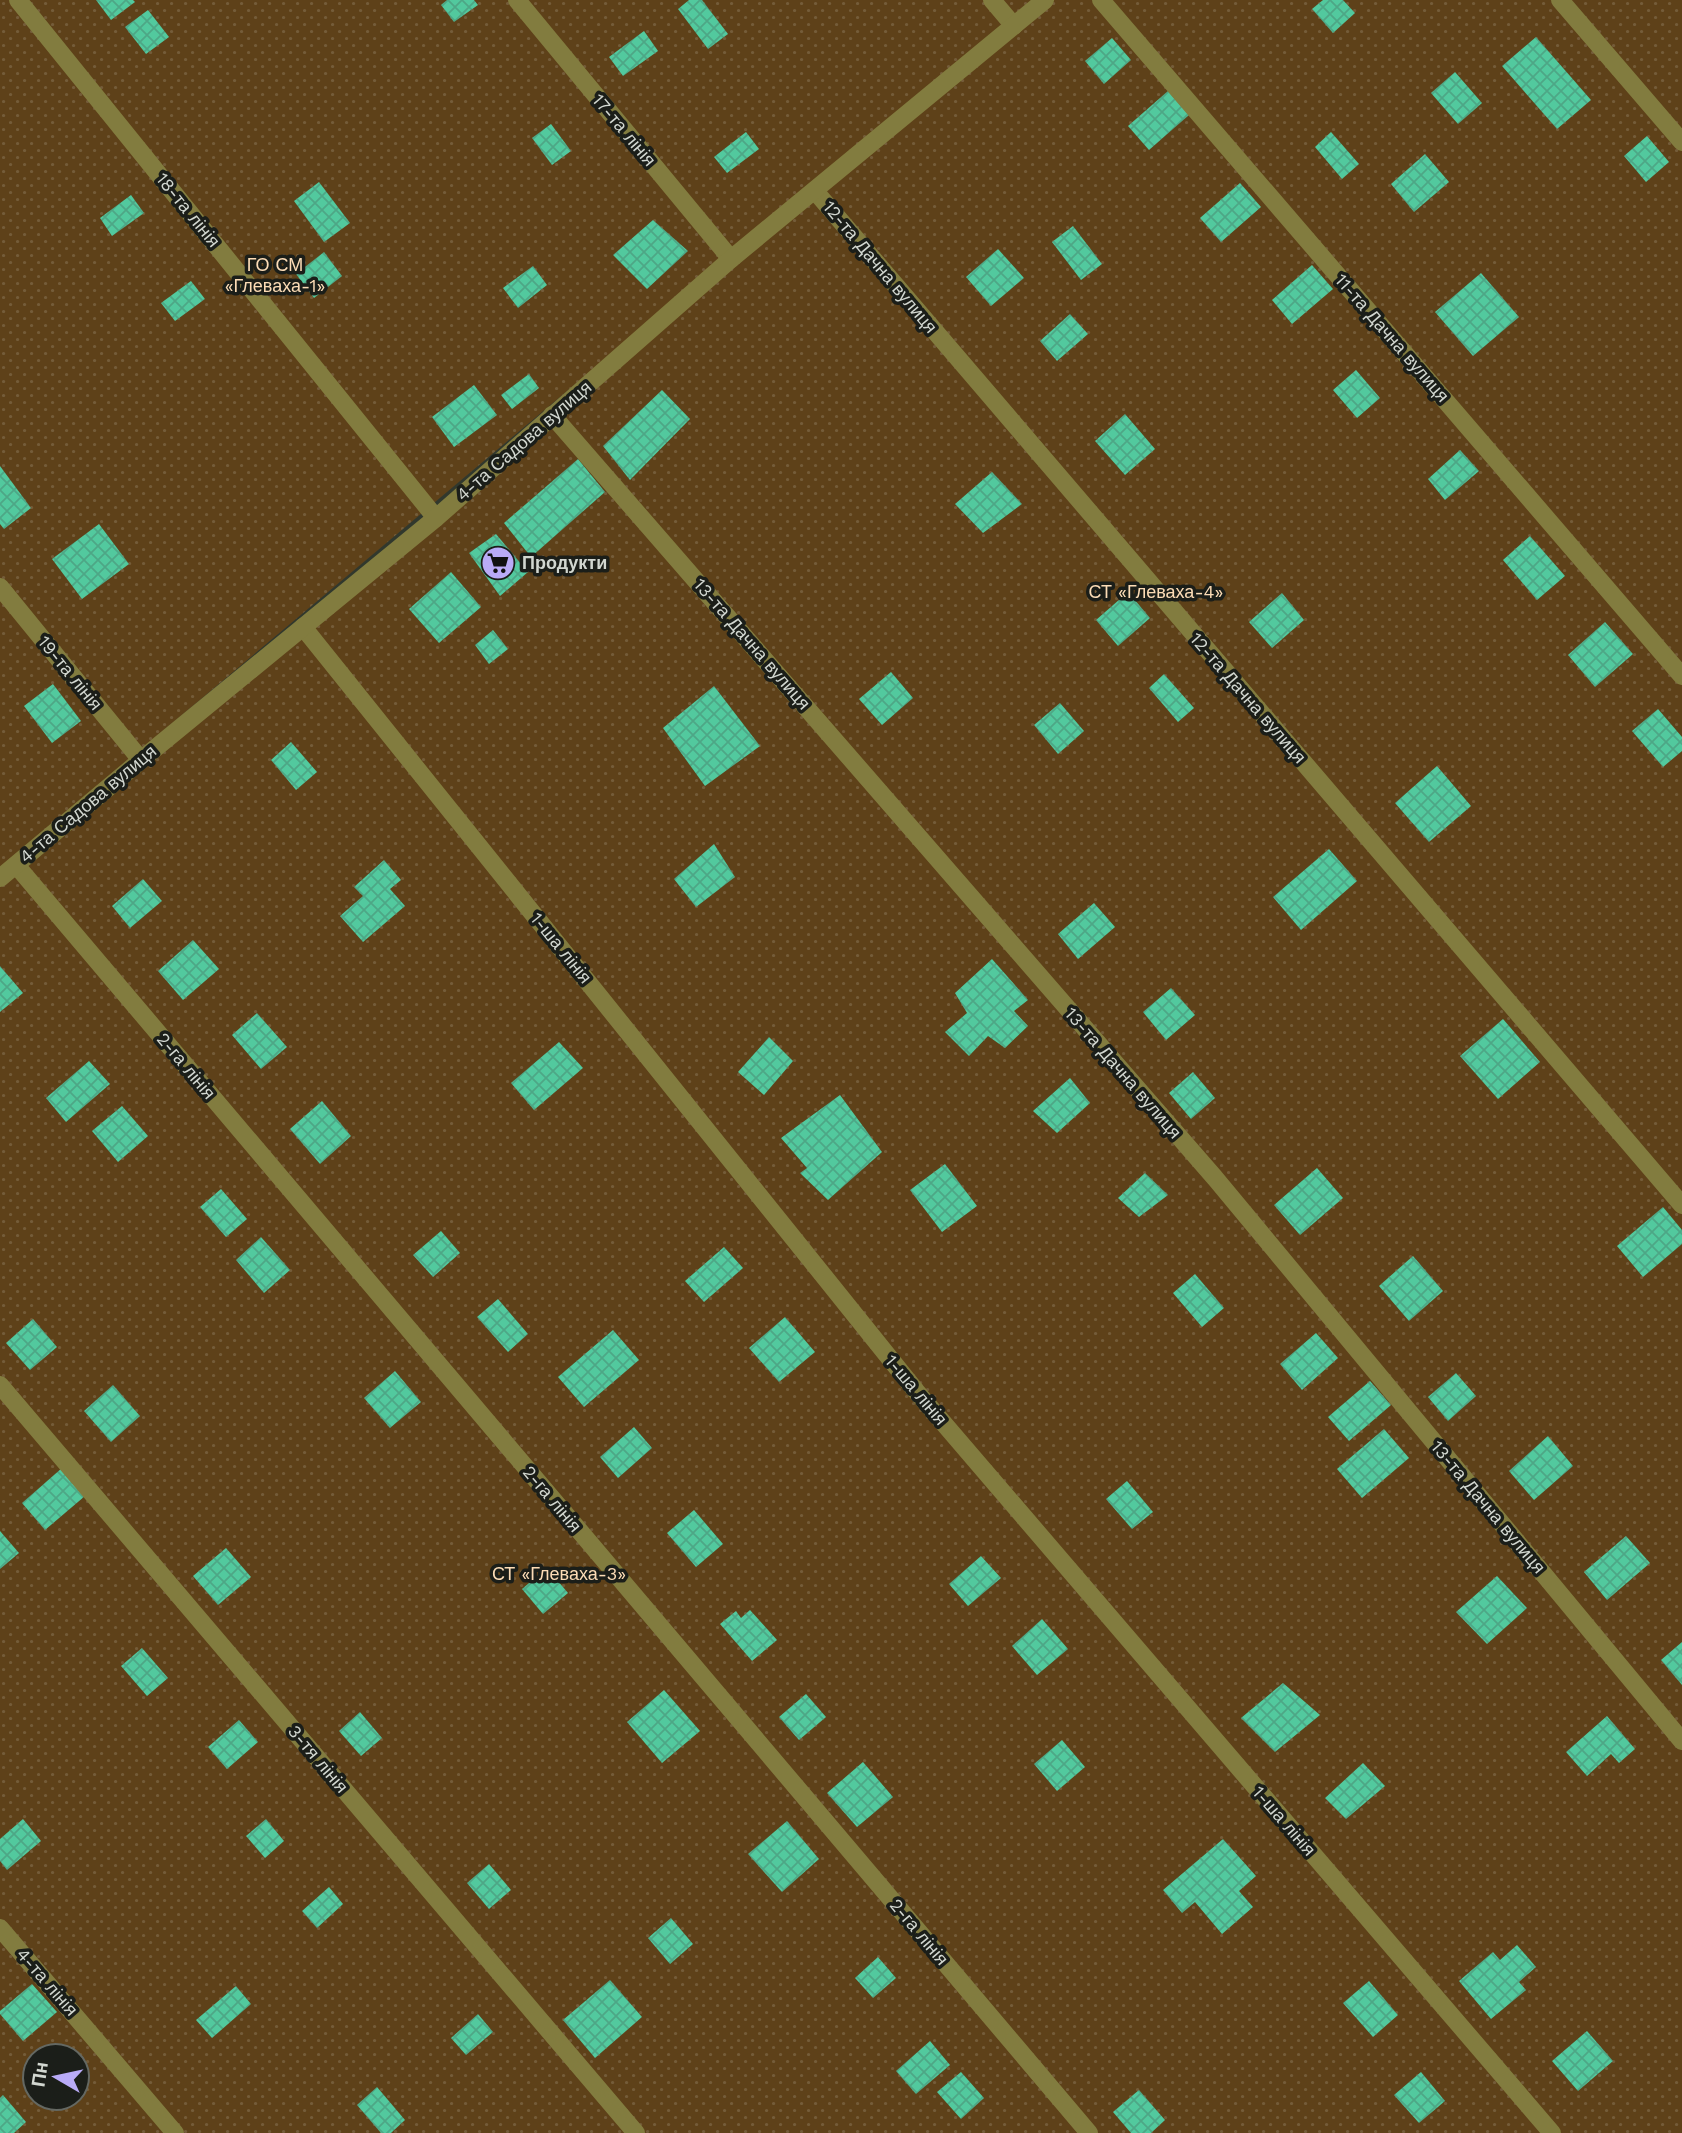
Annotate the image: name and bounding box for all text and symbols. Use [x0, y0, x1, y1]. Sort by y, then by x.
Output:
street label: 17-та лінія [588, 89, 661, 170]
street label: 18-та лінія [152, 168, 225, 251]
street label: 12-та Дачна вулиця [819, 196, 942, 337]
park label: ГО СМ «Глеваха-1» [225, 254, 325, 296]
street label: 11-та Дачна вулиця [1331, 269, 1454, 406]
street label: 4-та Садова вулиця [452, 376, 595, 505]
supermarket icon: Продукти [479, 544, 517, 582]
place label: Продукти [522, 552, 607, 573]
street label: 13-та Дачна вулиця [690, 574, 815, 713]
park label: СТ «Глеваха-4» [1089, 581, 1223, 602]
street label: 12-та Дачна вулиця [1186, 628, 1311, 767]
street label: 19-та лінія [34, 631, 107, 714]
street label: 4-та Садова вулиця [15, 740, 160, 867]
street label: 1-ша лінія [526, 908, 596, 987]
street label: 13-та Дачна вулиця [1061, 1003, 1186, 1142]
street label: 2-га лінія [153, 1028, 220, 1103]
street label: 1-ша лінія [881, 1350, 952, 1429]
street label: 13-та Дачна вулиця [1427, 1436, 1550, 1577]
street label: 2-га лінія [519, 1461, 586, 1536]
park label: СТ «Глеваха-3» [492, 1563, 626, 1584]
street label: 3-тя лінія [284, 1721, 353, 1797]
street label: 1-ша лінія [1249, 1782, 1320, 1860]
street label: 2-га лінія [886, 1894, 953, 1969]
street label: 4-та лінія [12, 1944, 82, 2020]
north arrow [21, 2042, 91, 2112]
text: Пн [26, 2060, 53, 2089]

